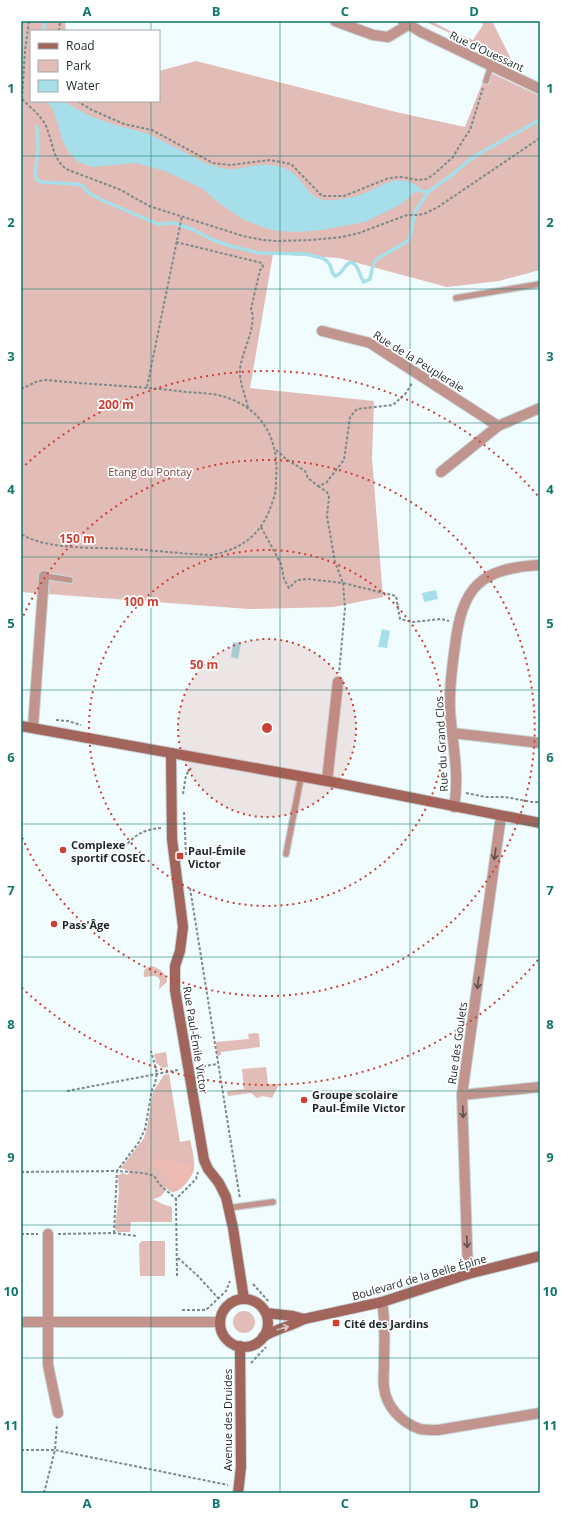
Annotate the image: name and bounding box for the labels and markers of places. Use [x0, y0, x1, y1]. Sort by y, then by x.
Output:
centre of rings [260, 721, 274, 735]
place label: Complexe sportif COSEC [71, 837, 145, 865]
place label: Paul-Émile Victor [188, 843, 246, 871]
marker: Complexe sportif COSEC [58, 845, 68, 855]
marker: Paul-Émile Victor [175, 851, 185, 861]
place label: Pass'Âge [62, 917, 110, 932]
marker: Pass'Âge [49, 919, 59, 929]
place label: Groupe scolaire Paul-Émile Victor [312, 1087, 405, 1115]
marker: Groupe scolaire Paul-Émile Victor [299, 1095, 309, 1105]
place label: Cité des Jardins [344, 1316, 429, 1331]
marker: Cité des Jardins [331, 1318, 341, 1328]

